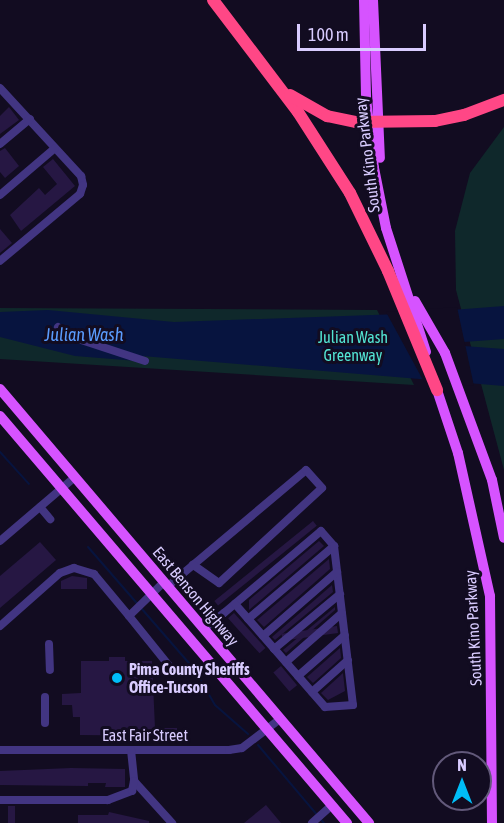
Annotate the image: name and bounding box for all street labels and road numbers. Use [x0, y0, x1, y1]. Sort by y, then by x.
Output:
street label: South Kino Parkway [350, 96, 384, 214]
street label: East Benson Highway [149, 543, 243, 649]
street label: South Kino Parkway [460, 570, 486, 686]
street label: East Fair Street [102, 725, 188, 745]

